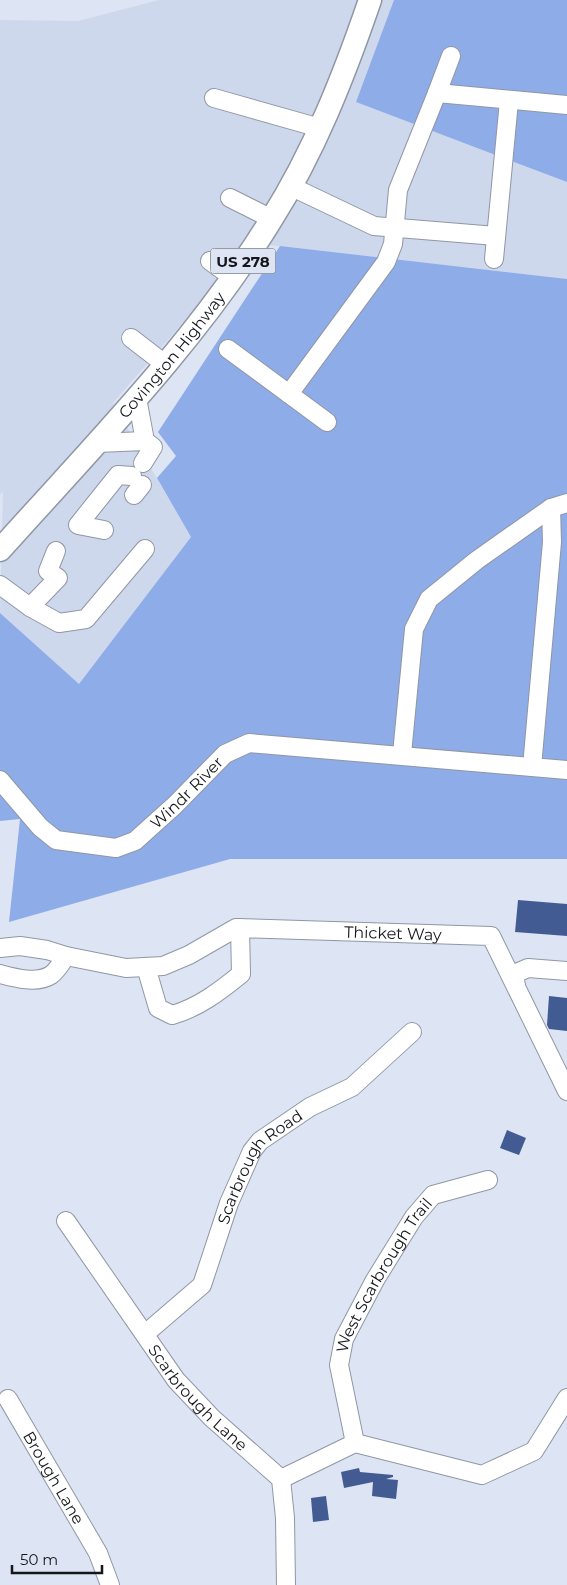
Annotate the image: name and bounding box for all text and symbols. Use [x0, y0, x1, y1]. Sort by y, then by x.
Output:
road number: US 278 [210, 248, 276, 274]
street label: Covington Highway [114, 288, 229, 422]
street label: Windr River [146, 752, 227, 832]
street label: Thicket Way [344, 922, 442, 944]
street label: Scarbrough Road [213, 1106, 306, 1227]
street label: West Scarbrough Trail [332, 1194, 436, 1354]
street label: Scarbrough Lane [145, 1341, 251, 1454]
street label: Brough Lane [19, 1428, 88, 1527]
scale bar [12, 1542, 102, 1574]
text: 50 m [20, 1550, 58, 1569]

